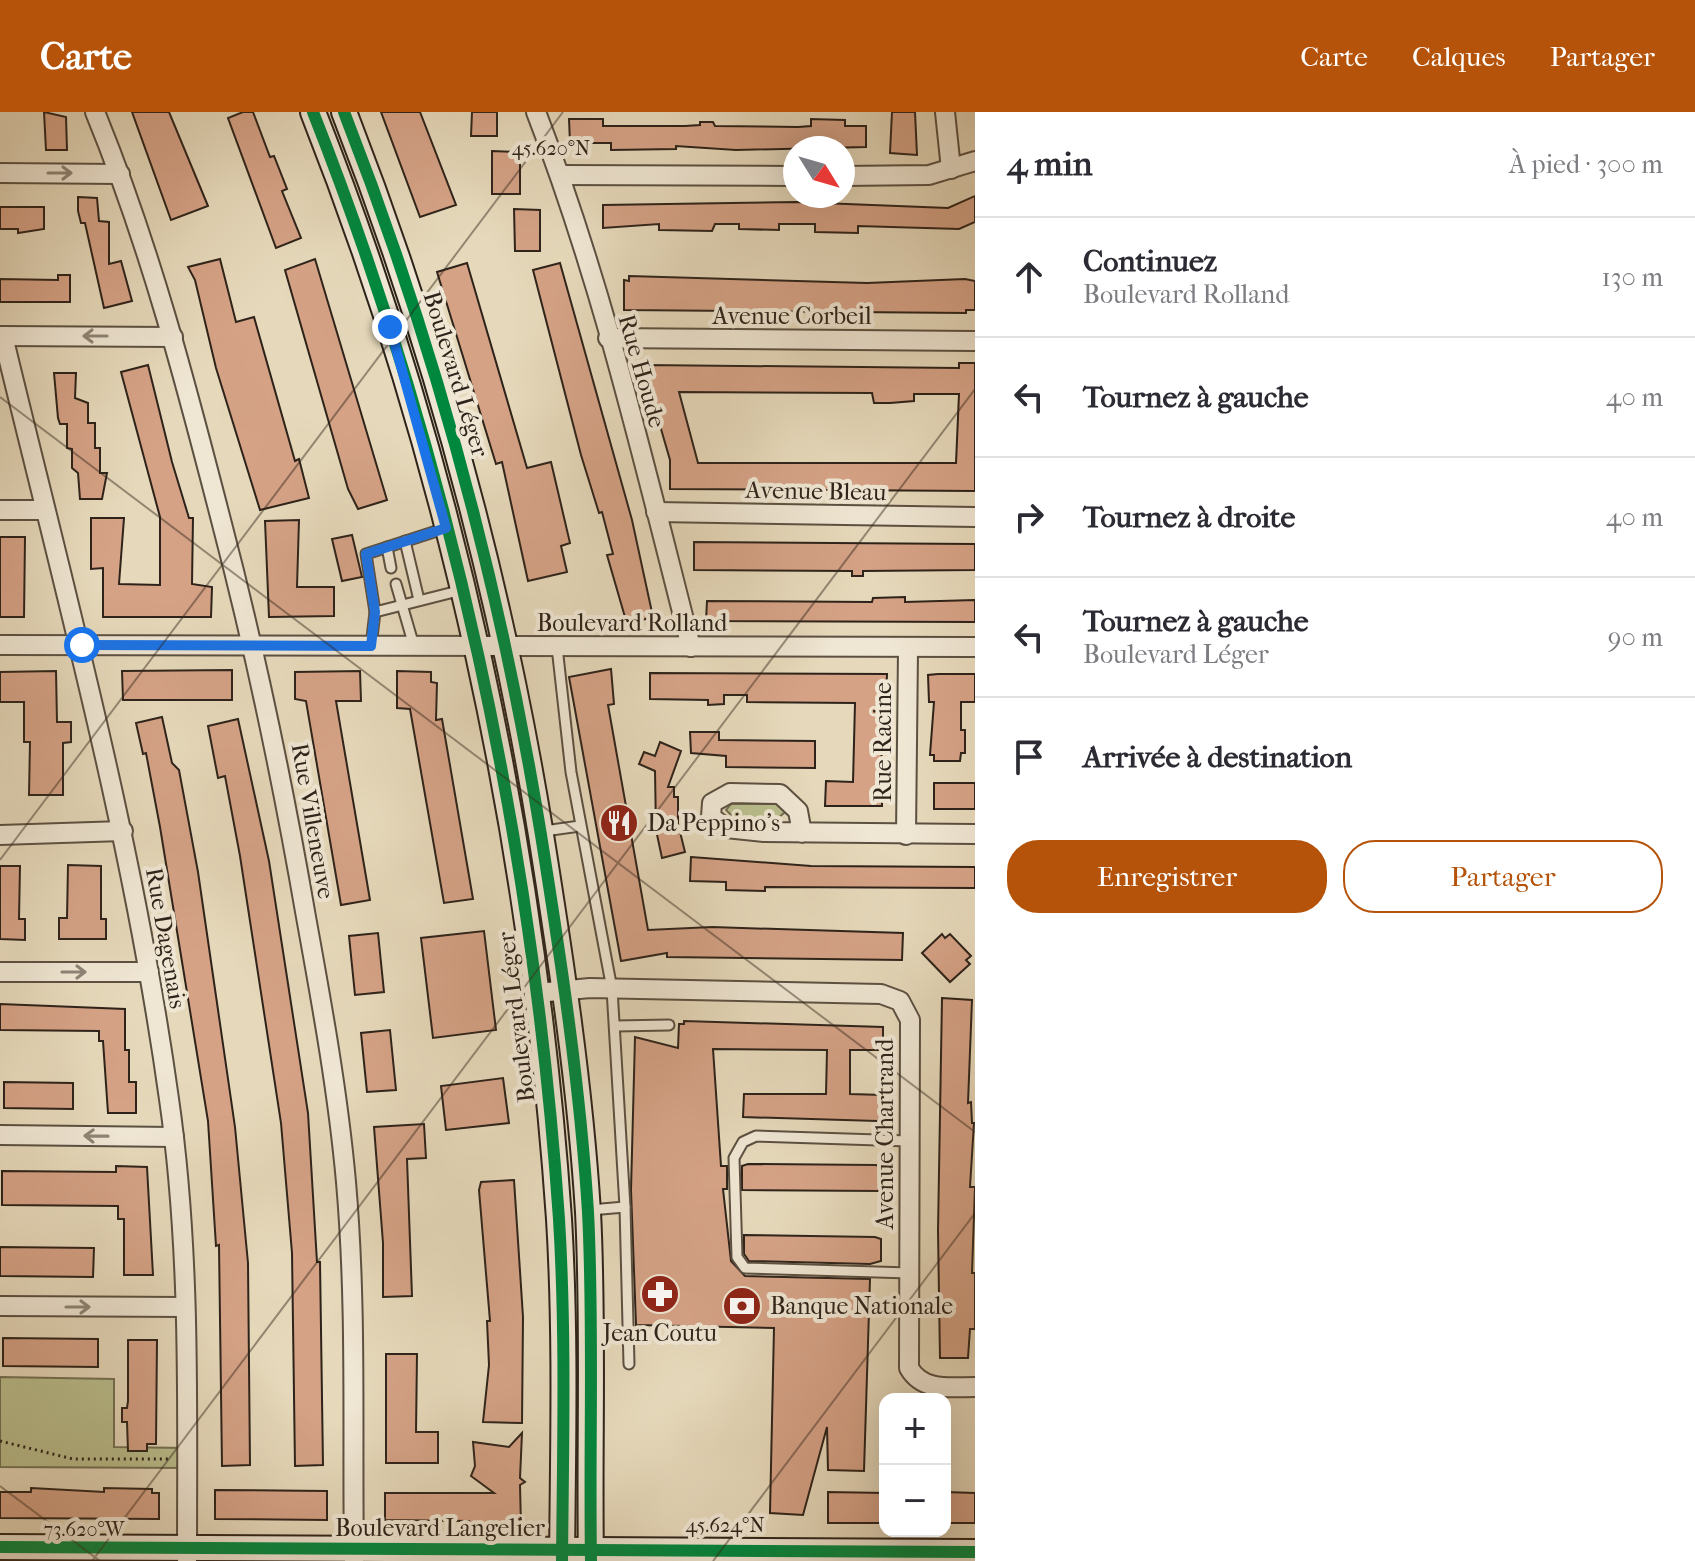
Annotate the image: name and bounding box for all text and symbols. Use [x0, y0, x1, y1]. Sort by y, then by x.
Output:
text: Carte [40, 34, 132, 79]
text: Carte [1300, 40, 1368, 73]
text: Calques [1412, 40, 1506, 73]
text: Partager [1550, 40, 1655, 73]
north arrow [783, 136, 855, 208]
text: 45.620°N [512, 137, 590, 160]
text: 4 min [1007, 144, 1092, 184]
text: À pied · 300 m [1509, 149, 1663, 180]
one-way arrow [46, 166, 73, 181]
text: Continuez [1083, 244, 1217, 279]
icon: ahead [1007, 255, 1051, 299]
text: 130 m [1602, 262, 1663, 293]
text: Boulevard Rolland [1083, 279, 1289, 310]
street label: Boulevard Léger [418, 288, 495, 461]
street label: Avenue Corbeil [711, 302, 872, 330]
route end [372, 309, 408, 345]
street label: Rue Houde [612, 311, 672, 431]
one-way arrow [82, 328, 109, 344]
icon: left [1007, 375, 1051, 419]
text: Tournez à gauche [1083, 380, 1309, 415]
text: 40 m [1606, 382, 1663, 413]
street label: Avenue Bleau [744, 476, 887, 506]
icon: right [1007, 495, 1051, 539]
text: Tournez à droite [1083, 500, 1295, 535]
text: 40 m [1606, 502, 1663, 533]
text: Tournez à gauche [1083, 604, 1309, 639]
street label: Boulevard Rolland [537, 609, 728, 637]
icon: left [1007, 615, 1051, 659]
text: 90 m [1608, 622, 1663, 653]
route start [64, 627, 100, 663]
text: Boulevard Léger [1083, 639, 1269, 670]
street label: Rue Racine [869, 682, 897, 802]
icon: arrive [1007, 735, 1051, 779]
text: Arrivée à destination [1083, 740, 1352, 775]
street label: Rue Villeneuve [286, 741, 340, 901]
restaurant icon: Da Peppino's [598, 802, 640, 844]
place label: Da Peppino's [647, 809, 780, 837]
button: Enregistrer [1007, 840, 1327, 913]
button: Partager [1343, 840, 1663, 913]
street label: Rue Dagenais [140, 865, 192, 1011]
street label: Boulevard Léger [492, 929, 540, 1104]
one-way arrow [60, 964, 87, 980]
street label: Avenue Chartrand [871, 1038, 899, 1230]
one-way arrow [83, 1128, 110, 1144]
pharmacy icon: Jean Coutu [639, 1273, 681, 1315]
bank icon: Banque Nationale [721, 1285, 763, 1327]
place label: Banque Nationale [770, 1292, 953, 1320]
one-way arrow [64, 1299, 91, 1315]
place label: Jean Coutu [601, 1319, 718, 1347]
map controls [879, 1393, 951, 1537]
button: + [879, 1393, 951, 1465]
button: − [879, 1465, 951, 1537]
street label: Boulevard Langelier [335, 1514, 546, 1542]
text: 45.624°N [685, 1514, 765, 1537]
text: 73.620°W [44, 1518, 126, 1541]

